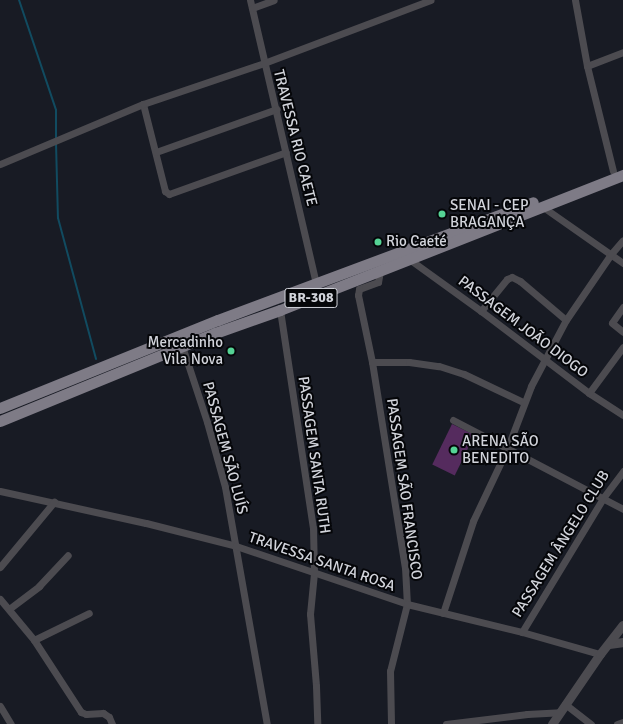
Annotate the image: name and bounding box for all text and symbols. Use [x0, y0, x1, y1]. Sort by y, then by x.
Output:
street label: TRAVESSA RIO CAETE [269, 68, 321, 208]
place label: SENAI - CEP BRAGANÇA [450, 196, 528, 231]
marker: SENAI - CEP BRAGANÇA [437, 209, 447, 219]
place label: Rio Caeté [386, 233, 447, 251]
marker: Rio Caeté [373, 237, 383, 247]
street label: PASSAGEM JOÃO DIOGO [455, 272, 591, 382]
road number: BR-308 [284, 286, 338, 310]
place label: Mercadinho Vila Nova [147, 333, 223, 368]
marker: Mercadinho Vila Nova [226, 346, 236, 356]
street label: PASSAGEM SANTA RUTH [294, 375, 334, 535]
street label: PASSAGEM SÃO LUÍS [199, 380, 251, 516]
street label: PASSAGEM SÃO FRANCISCO [382, 397, 426, 581]
place label: ARENA SÃO BENEDITO [462, 432, 539, 467]
marker: ARENA SÃO BENEDITO [449, 445, 459, 455]
street label: PASSAGEM ÂNGELO CLUB [508, 467, 614, 621]
street label: TRAVESSA SANTA ROSA [246, 528, 398, 596]

